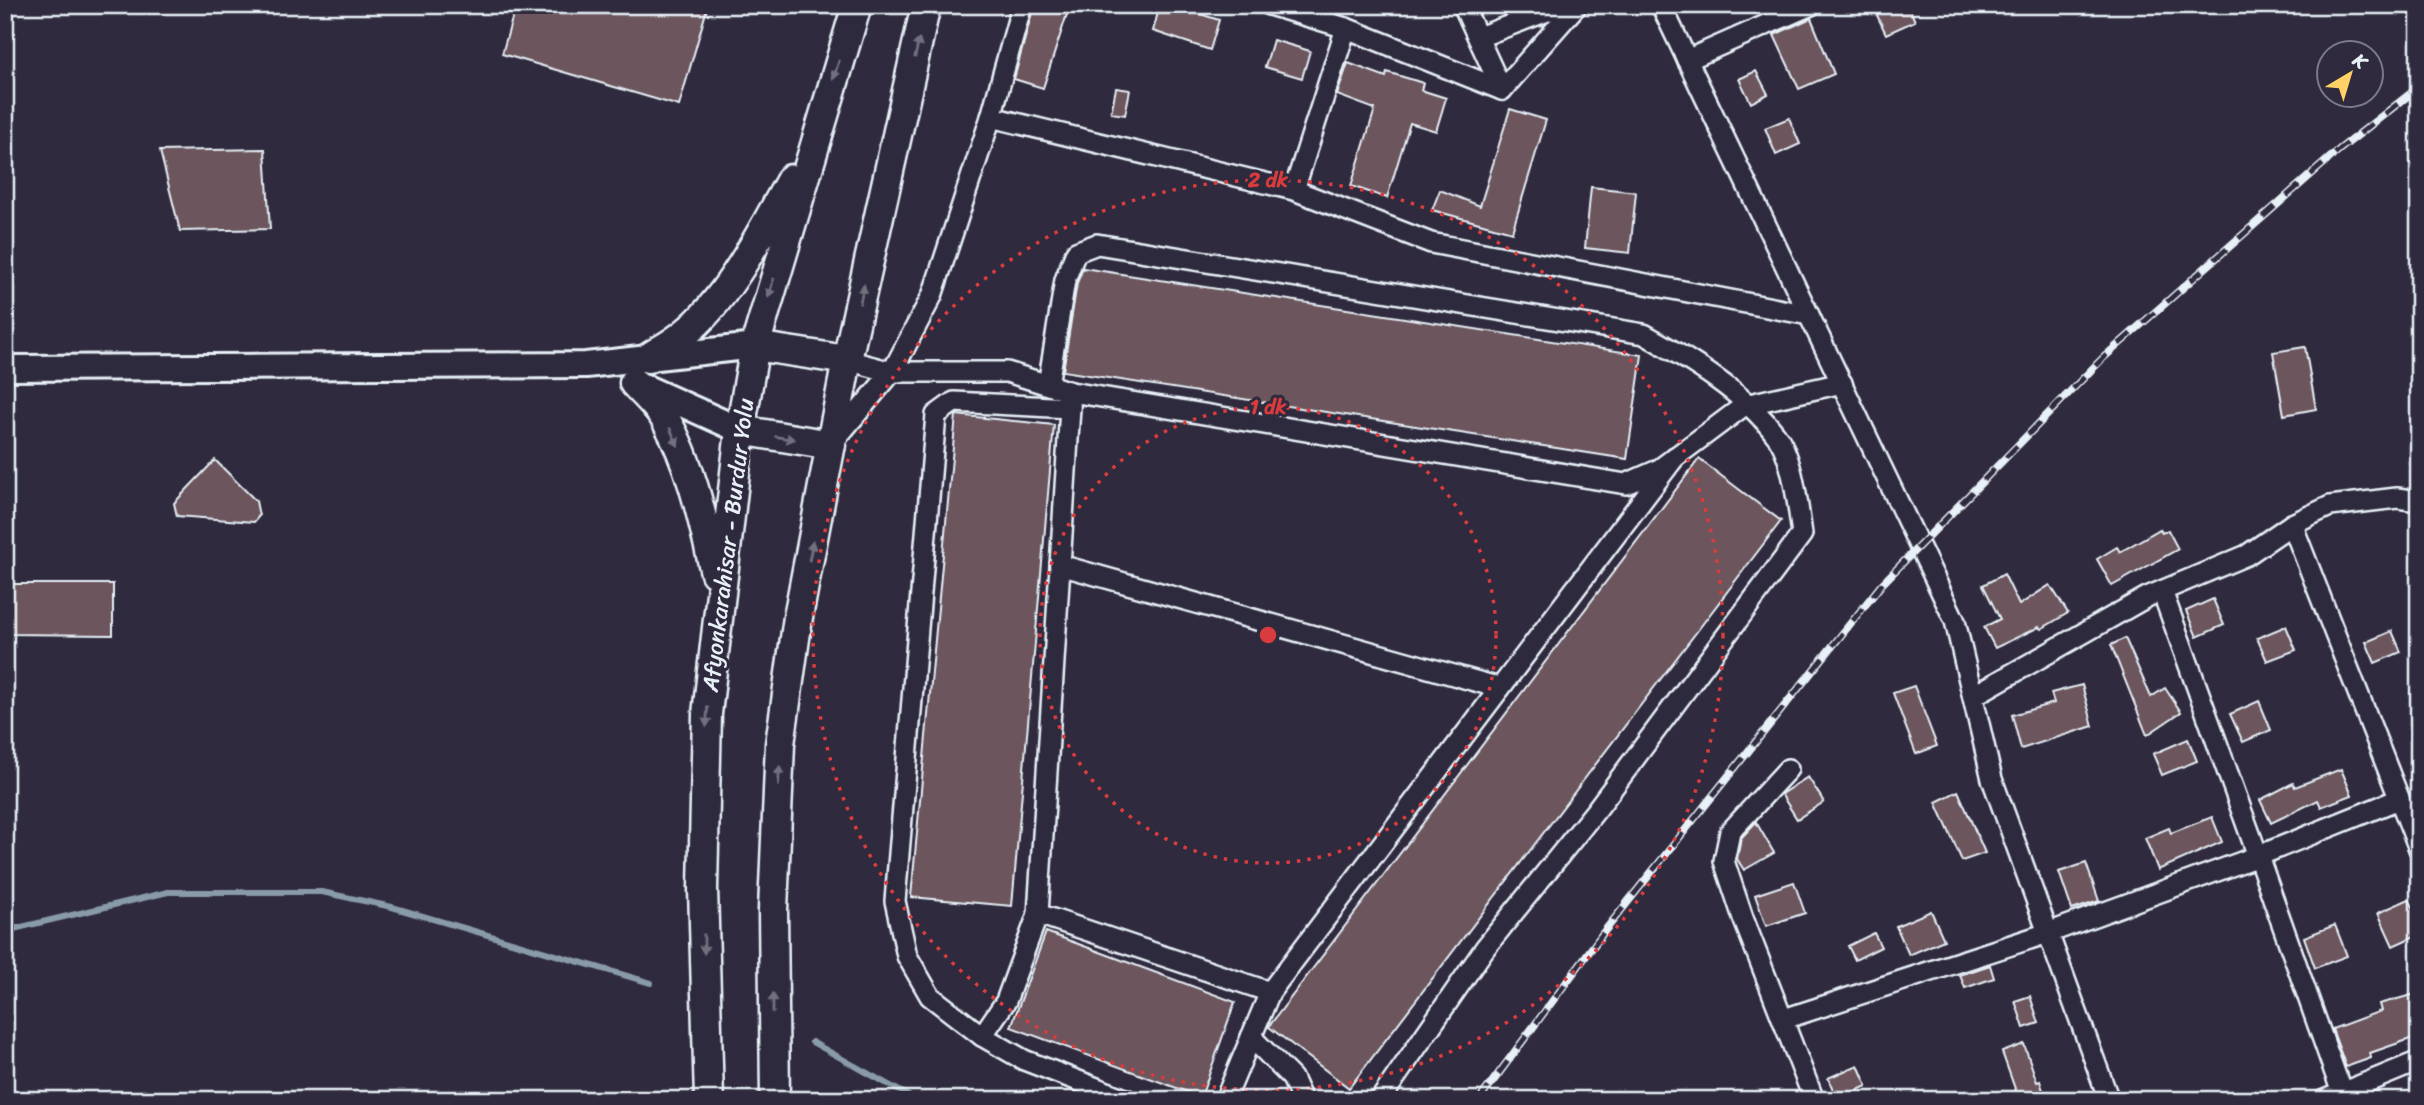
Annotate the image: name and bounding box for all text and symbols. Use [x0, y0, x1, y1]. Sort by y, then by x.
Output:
one-way arrow [911, 37, 922, 59]
north arrow [2316, 38, 2386, 108]
text: K [2345, 44, 2376, 78]
one-way arrow [830, 60, 841, 81]
text: 2 dk [1247, 161, 1289, 199]
one-way arrow [766, 278, 776, 299]
one-way arrow [856, 282, 867, 304]
text: 1 dk [1250, 388, 1287, 426]
street label: Afyonkarahisar - Burdur Yolu [690, 396, 766, 695]
one-way arrow [668, 427, 680, 447]
one-way arrow [774, 432, 796, 443]
one-way arrow [805, 539, 816, 561]
centre of rings [1256, 623, 1280, 647]
one-way arrow [701, 706, 712, 728]
one-way arrow [774, 764, 785, 786]
one-way arrow [698, 934, 710, 956]
one-way arrow [767, 992, 779, 1014]

